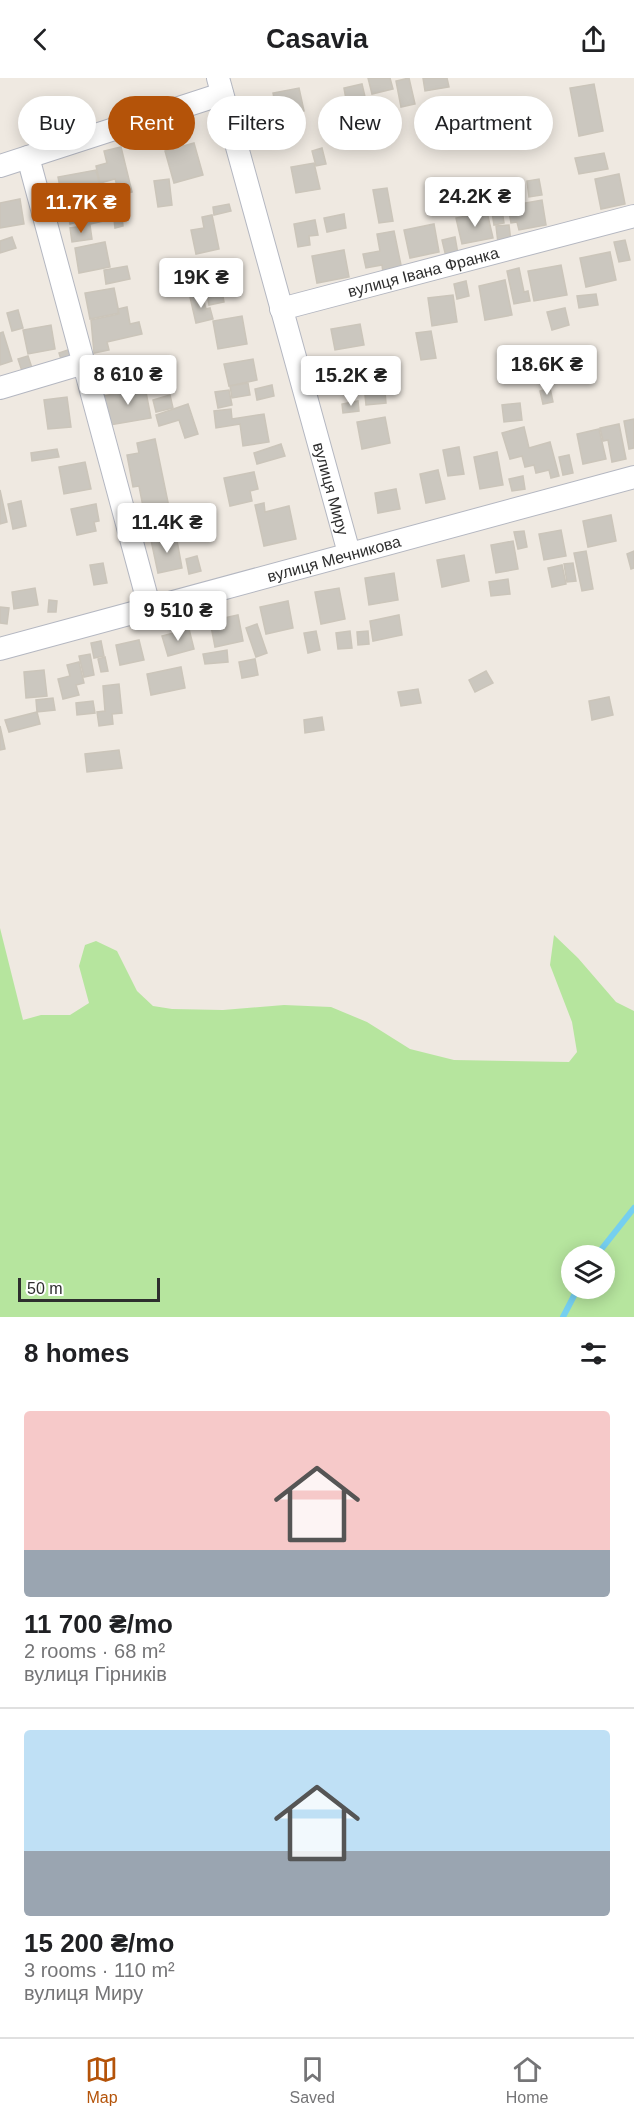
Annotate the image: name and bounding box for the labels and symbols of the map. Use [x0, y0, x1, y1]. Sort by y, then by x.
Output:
pin: 24.2K ₴ [420, 177, 530, 228]
pin: 11.7K ₴ [26, 183, 136, 234]
street label: вулиця Івана Франка [346, 244, 501, 300]
pin: 19K ₴ [159, 258, 243, 309]
pin: 18.6K ₴ [492, 345, 602, 396]
pin: 8 610 ₴ [73, 355, 183, 406]
pin: 15.2K ₴ [296, 356, 406, 407]
street label: вулиця Миру [310, 441, 352, 537]
pin: 11.4K ₴ [112, 503, 222, 554]
street label: вулиця Мечникова [265, 533, 403, 585]
pin: 9 510 ₴ [123, 591, 233, 642]
scale bar [18, 1275, 160, 1302]

